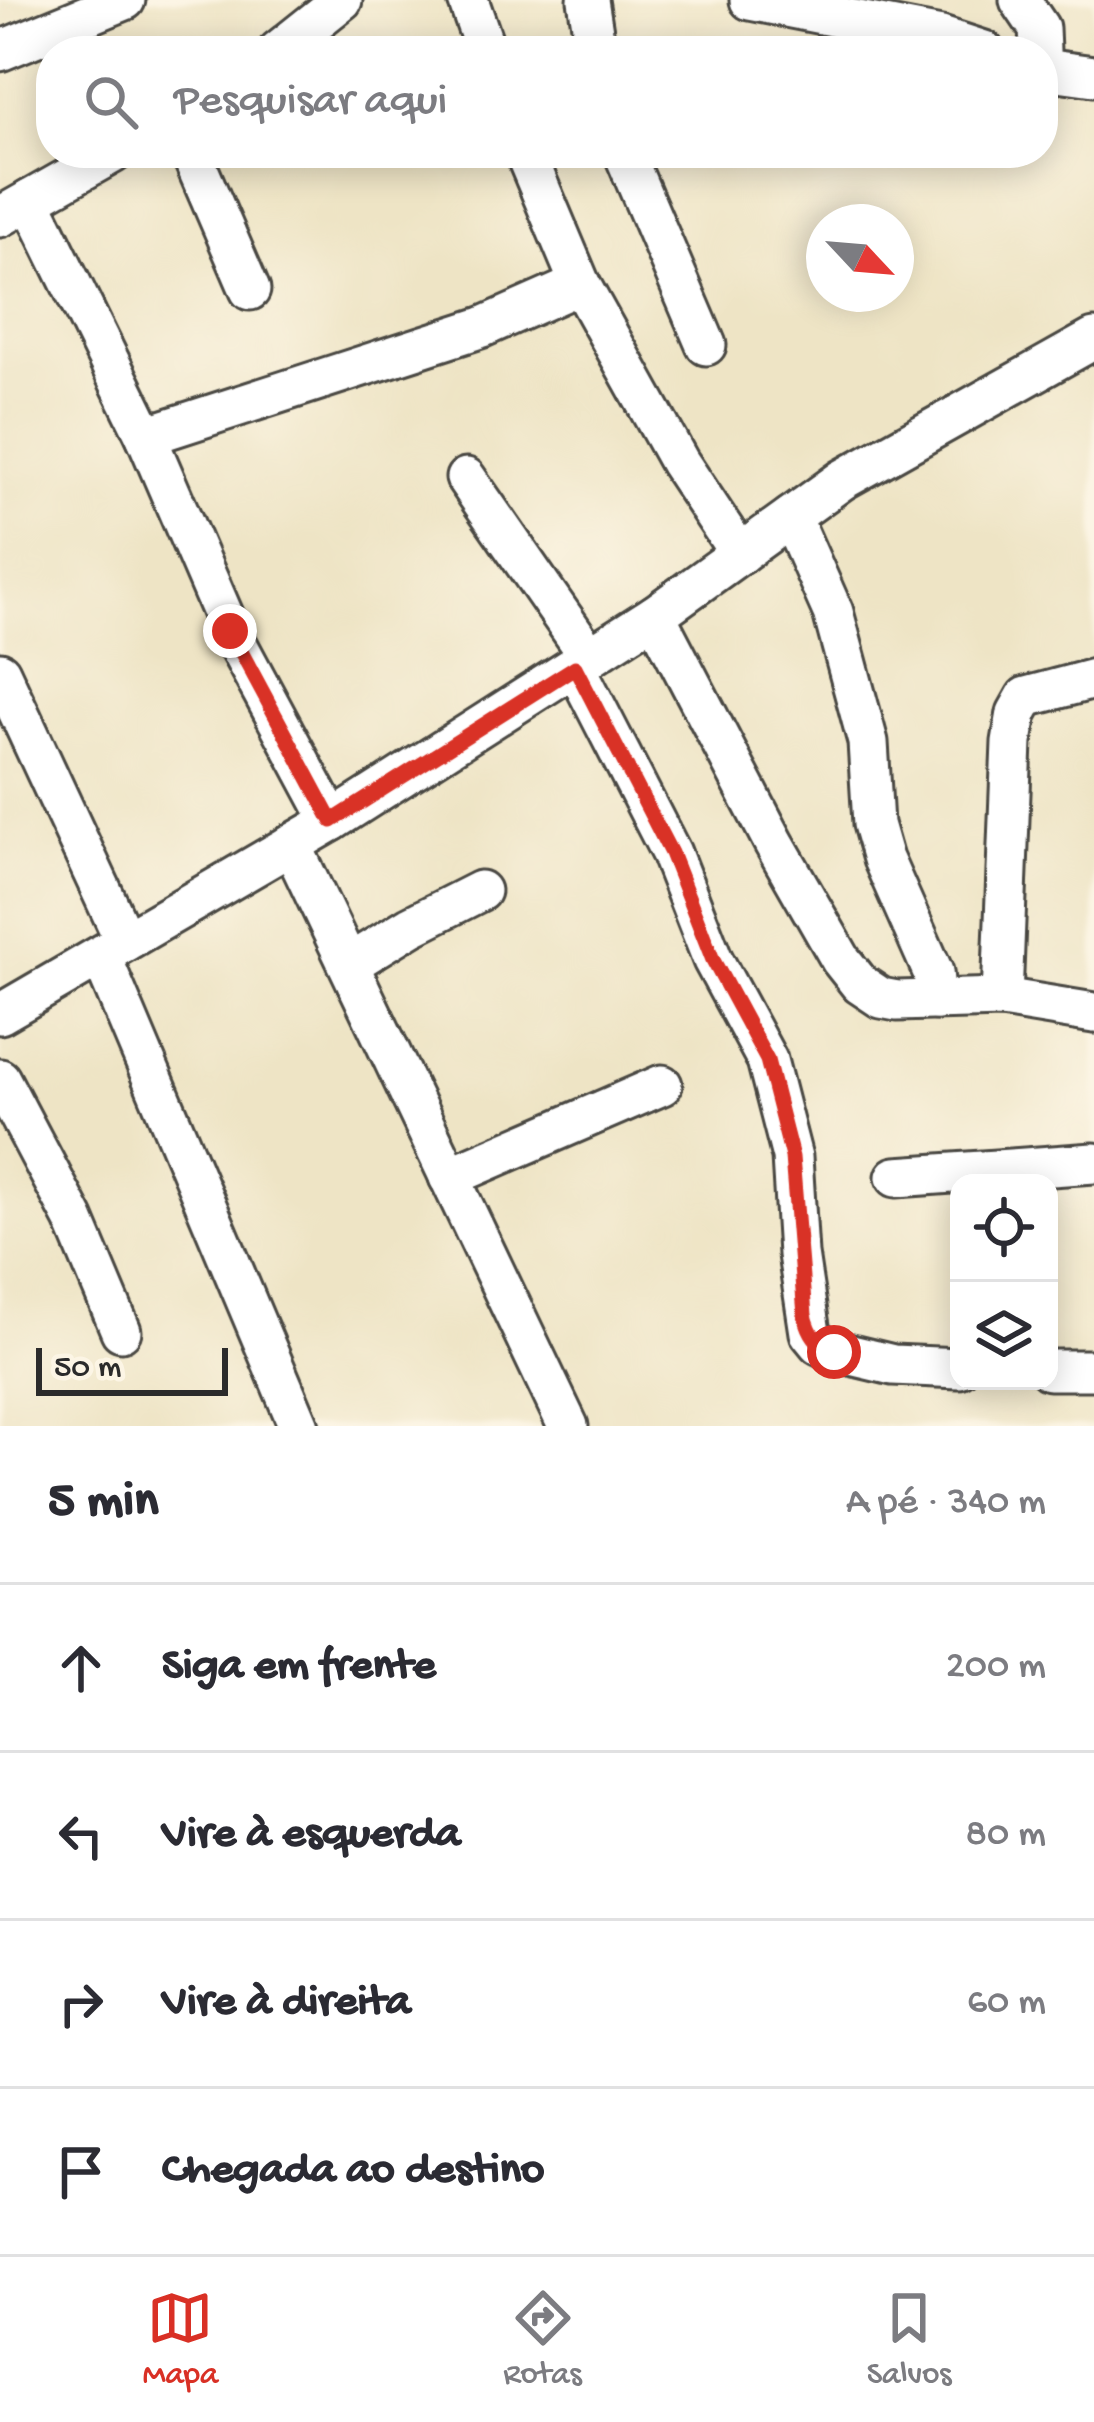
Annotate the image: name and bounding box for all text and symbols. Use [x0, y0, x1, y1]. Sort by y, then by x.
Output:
search box [36, 36, 1058, 168]
icon: search [78, 69, 144, 135]
text: Pesquisar aqui [174, 76, 447, 129]
north arrow [806, 204, 914, 312]
route end [203, 604, 257, 658]
map controls [950, 1174, 1058, 1390]
button: locate [950, 1174, 1058, 1282]
button: layers [950, 1282, 1058, 1390]
route start [807, 1325, 861, 1379]
scale bar [36, 1342, 228, 1395]
text: 50 m [54, 1350, 121, 1388]
text: 5 min [48, 1474, 158, 1534]
text: A pé · 340 m [846, 1481, 1046, 1527]
icon: ahead [48, 1635, 114, 1701]
text: Siga em frente [162, 1641, 436, 1694]
text: 200 m [946, 1645, 1046, 1691]
icon: left [48, 1803, 114, 1869]
text: Vire à esquerda [162, 1809, 461, 1862]
text: 80 m [966, 1813, 1046, 1859]
icon: right [48, 1971, 114, 2037]
text: Vire à direita [162, 1977, 411, 2030]
text: 60 m [967, 1981, 1046, 2027]
icon: arrive [48, 2139, 114, 2205]
text: Chegada ao destino [162, 2145, 544, 2198]
tab: Mapa [143, 2285, 218, 2395]
tab: Rotas [503, 2285, 582, 2395]
tab: Salvos [867, 2285, 951, 2395]

